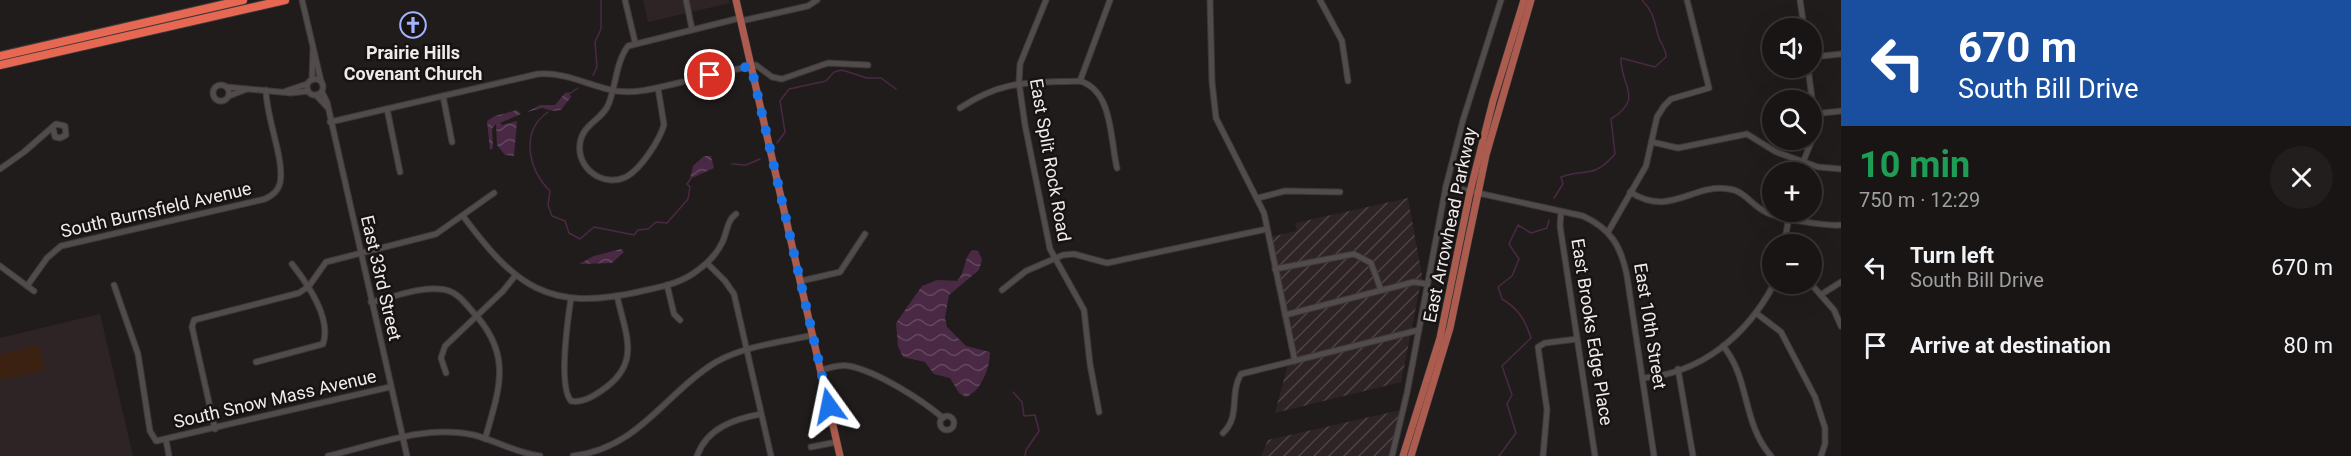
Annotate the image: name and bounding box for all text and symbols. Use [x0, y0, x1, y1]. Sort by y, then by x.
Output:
church icon: Prairie Hills Covenant Church [398, 10, 428, 40]
map controls [1762, 18, 1822, 294]
button: sound [1762, 18, 1822, 78]
text: 670 m [1958, 23, 2077, 72]
icon: left [1859, 24, 1937, 102]
place label: Prairie Hills Covenant Church [344, 42, 482, 84]
pin [684, 49, 735, 100]
icon: arrive [693, 58, 726, 91]
text: South Bill Drive [1958, 73, 2139, 105]
street label: East Split Rock Road [1026, 77, 1075, 243]
button: search [1762, 90, 1822, 150]
street label: East Arrowhead Parkway [1419, 125, 1481, 324]
text: 10 min [1859, 144, 1970, 186]
button: close [2270, 146, 2333, 209]
button: + [1762, 162, 1822, 222]
street label: South Burnsfield Avenue [59, 177, 253, 242]
text: 750 m · 12:29 [1859, 188, 1980, 212]
street label: East 33rd Street [357, 213, 406, 343]
button: − [1762, 234, 1822, 294]
street label: East Brooks Edge Place [1567, 237, 1618, 427]
text: Turn left [1910, 243, 1994, 268]
icon: left [1859, 251, 1892, 284]
text: 670 m [2271, 255, 2333, 280]
street label: East 10th Street [1630, 261, 1671, 391]
text: South Bill Drive [1910, 268, 2044, 292]
icon: arrive [1859, 329, 1892, 362]
text: Arrive at destination [1910, 333, 2111, 358]
text: 80 m [2284, 333, 2333, 358]
street label: South Snow Mass Avenue [171, 365, 378, 432]
position arrow [797, 374, 861, 438]

